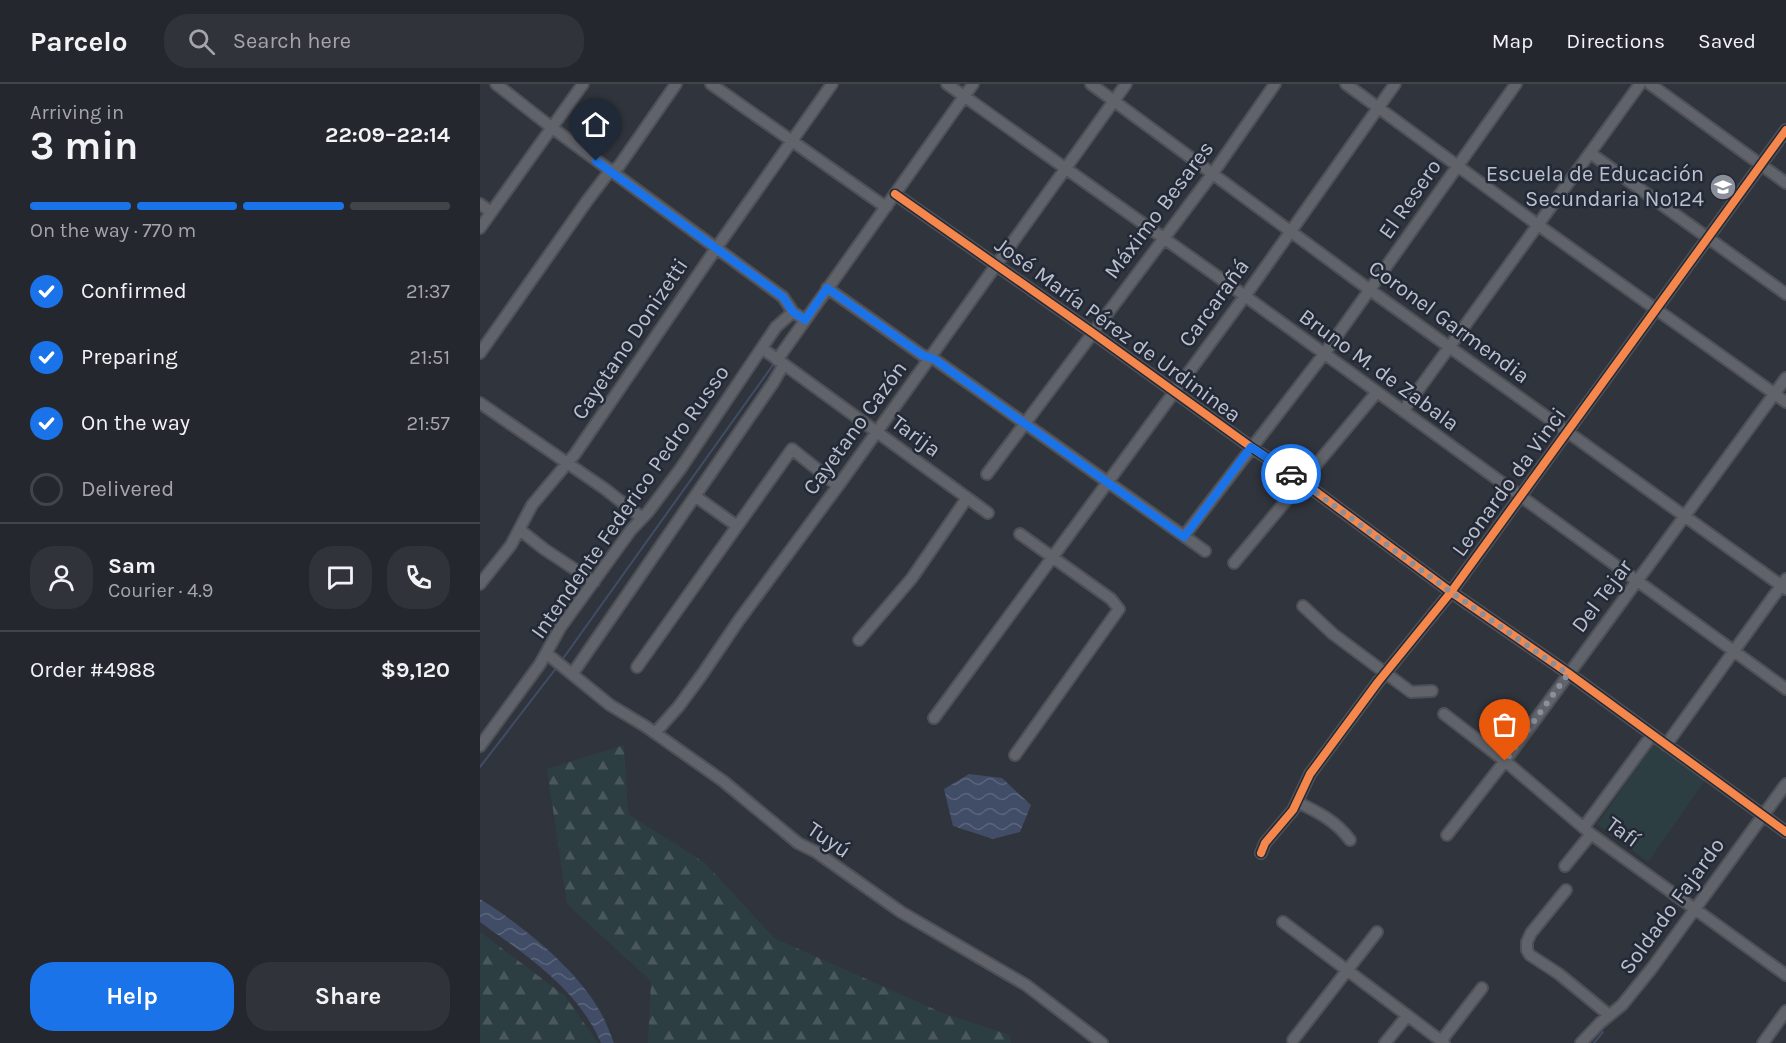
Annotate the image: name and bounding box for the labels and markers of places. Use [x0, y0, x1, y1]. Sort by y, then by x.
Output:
pin [570, 99, 621, 161]
place label: Escuela de Educación Secundaria Nº124 [1486, 161, 1704, 212]
school or university icon: Escuela de Educación Secundaria Nº124 [1708, 172, 1738, 202]
pin [1479, 699, 1530, 761]

